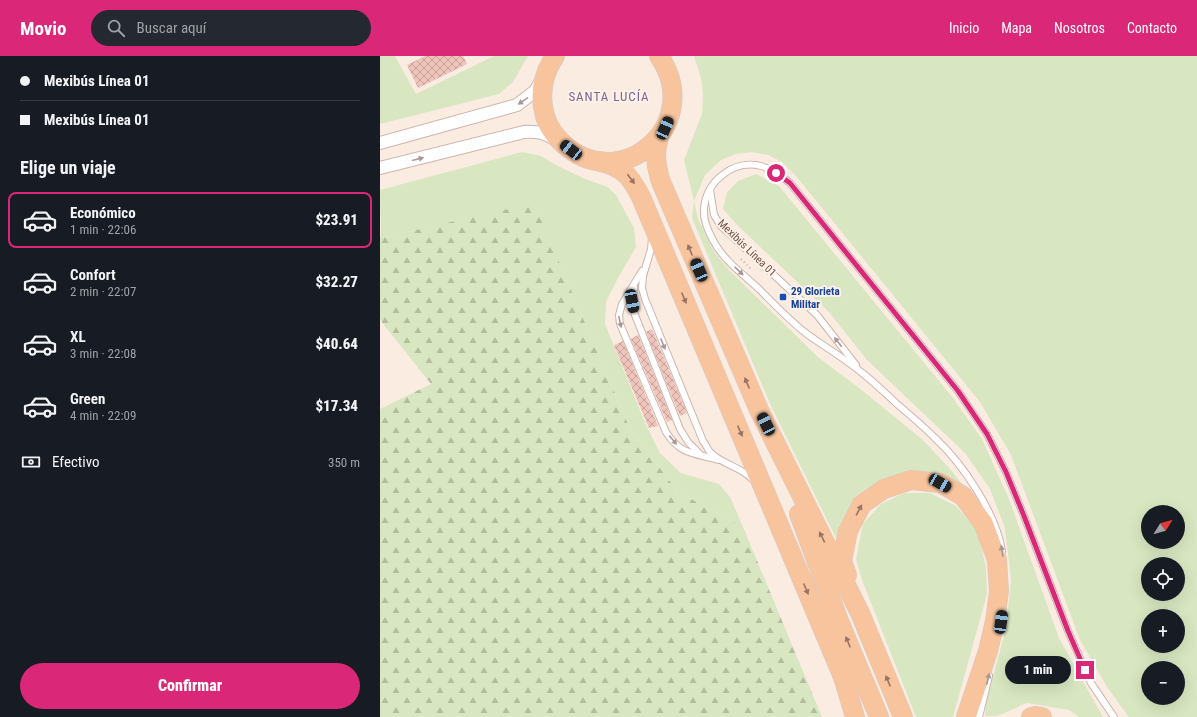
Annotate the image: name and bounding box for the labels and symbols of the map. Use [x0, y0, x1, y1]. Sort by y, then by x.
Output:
district label: SANTA LUCÍA [568, 89, 650, 104]
one-way arrow [517, 97, 528, 105]
car [655, 115, 675, 141]
car [558, 138, 584, 162]
one-way arrow [412, 155, 424, 161]
route start [767, 164, 785, 182]
one-way arrow [627, 174, 635, 185]
street label: Mexibús Línea 01 [715, 217, 779, 279]
one-way arrow [687, 244, 693, 256]
car [689, 257, 709, 283]
one-way arrow [735, 266, 744, 275]
place label: 29 Glorieta Militar [791, 285, 840, 311]
car [624, 288, 640, 314]
one-way arrow [681, 292, 687, 303]
marker: 29 Glorieta Militar [778, 292, 788, 302]
one-way arrow [618, 316, 624, 328]
one-way arrow [833, 337, 842, 348]
one-way arrow [661, 338, 667, 350]
one-way arrow [744, 376, 750, 388]
car [755, 411, 777, 437]
one-way arrow [737, 425, 743, 437]
one-way arrow [668, 435, 677, 446]
car [927, 472, 953, 494]
one-way arrow [856, 504, 862, 516]
north arrow [1141, 505, 1185, 549]
one-way arrow [819, 532, 826, 543]
one-way arrow [999, 545, 1005, 557]
one-way arrow [804, 584, 810, 596]
car [993, 609, 1009, 635]
one-way arrow [845, 637, 851, 648]
callout: 1 min [1005, 656, 1071, 684]
route end [1076, 661, 1094, 679]
one-way arrow [986, 673, 992, 685]
one-way arrow [885, 675, 891, 686]

